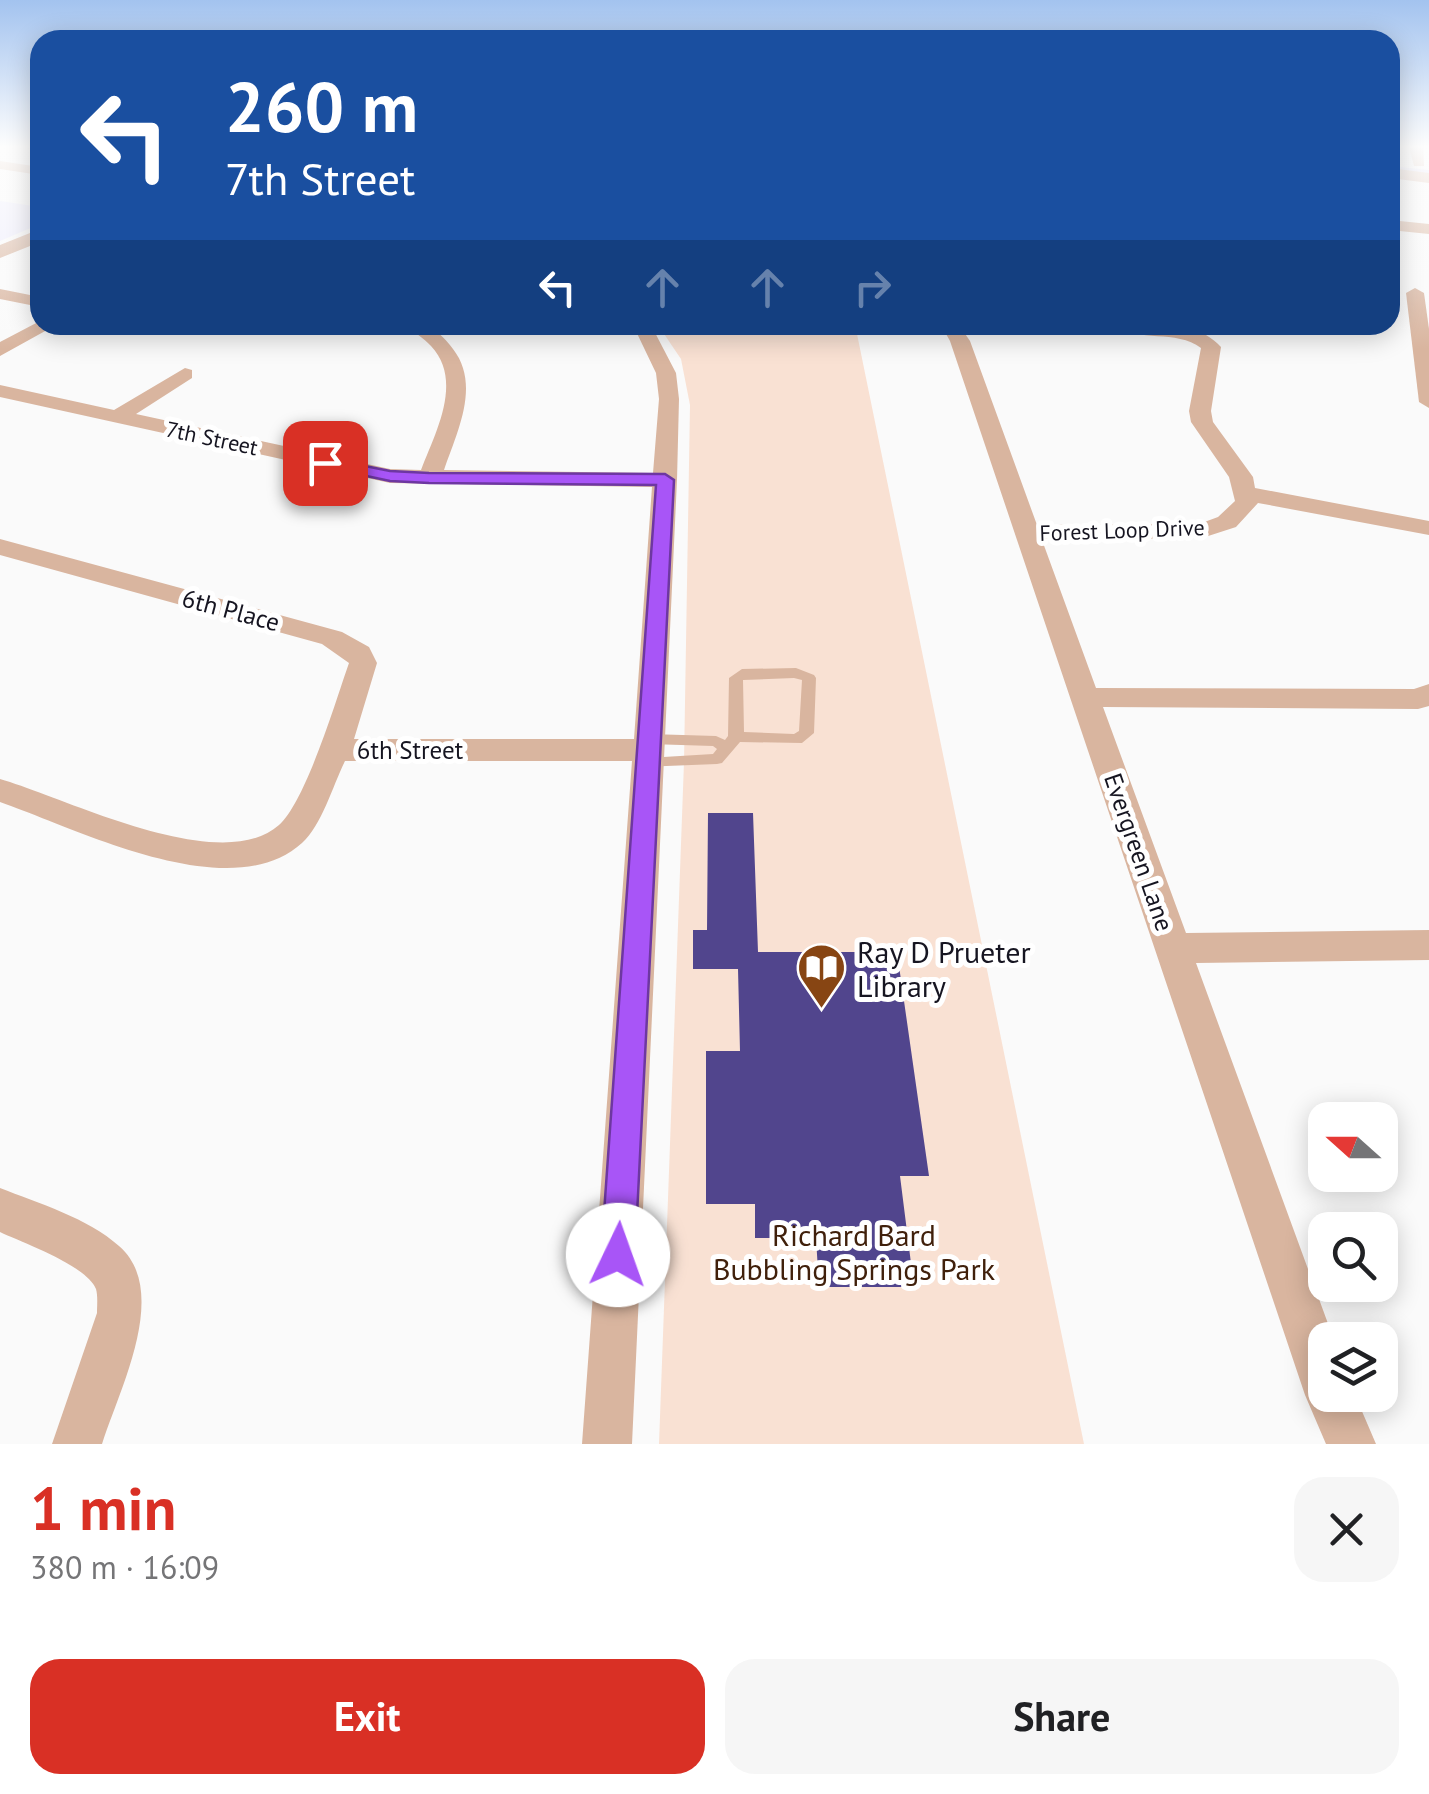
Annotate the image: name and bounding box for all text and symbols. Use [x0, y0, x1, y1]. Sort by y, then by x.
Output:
text: 260 m [225, 61, 418, 151]
icon: left [60, 70, 190, 200]
text: 7th Street [225, 149, 415, 207]
icon: left [530, 260, 585, 315]
icon: ahead [635, 260, 690, 315]
icon: ahead [740, 260, 795, 315]
icon: right [845, 260, 900, 315]
street label: 7th Street [164, 415, 261, 461]
pin [283, 421, 368, 506]
icon: arrive [298, 436, 353, 491]
street label: Forest Loop Drive [1039, 513, 1205, 547]
street label: 6th Place [179, 582, 283, 638]
street label: 6th Street [357, 734, 464, 766]
street label: Evergreen Lane [1097, 769, 1181, 935]
place label: Ray D Prueter Library [857, 932, 1031, 1005]
library icon: Ray D Prueter Library [796, 942, 848, 1010]
north arrow [1308, 1102, 1398, 1192]
map controls [1308, 1102, 1398, 1412]
position arrow [566, 1203, 670, 1307]
button: search [1308, 1212, 1398, 1302]
park label: Richard Bard Bubbling Springs Park [713, 1215, 996, 1288]
button: layers [1308, 1322, 1398, 1412]
text: 1 min [30, 1469, 176, 1547]
button: close [1294, 1477, 1399, 1582]
text: 380 m · 16:09 [30, 1546, 219, 1588]
button: Exit [30, 1659, 705, 1774]
button: Share [725, 1659, 1399, 1774]

